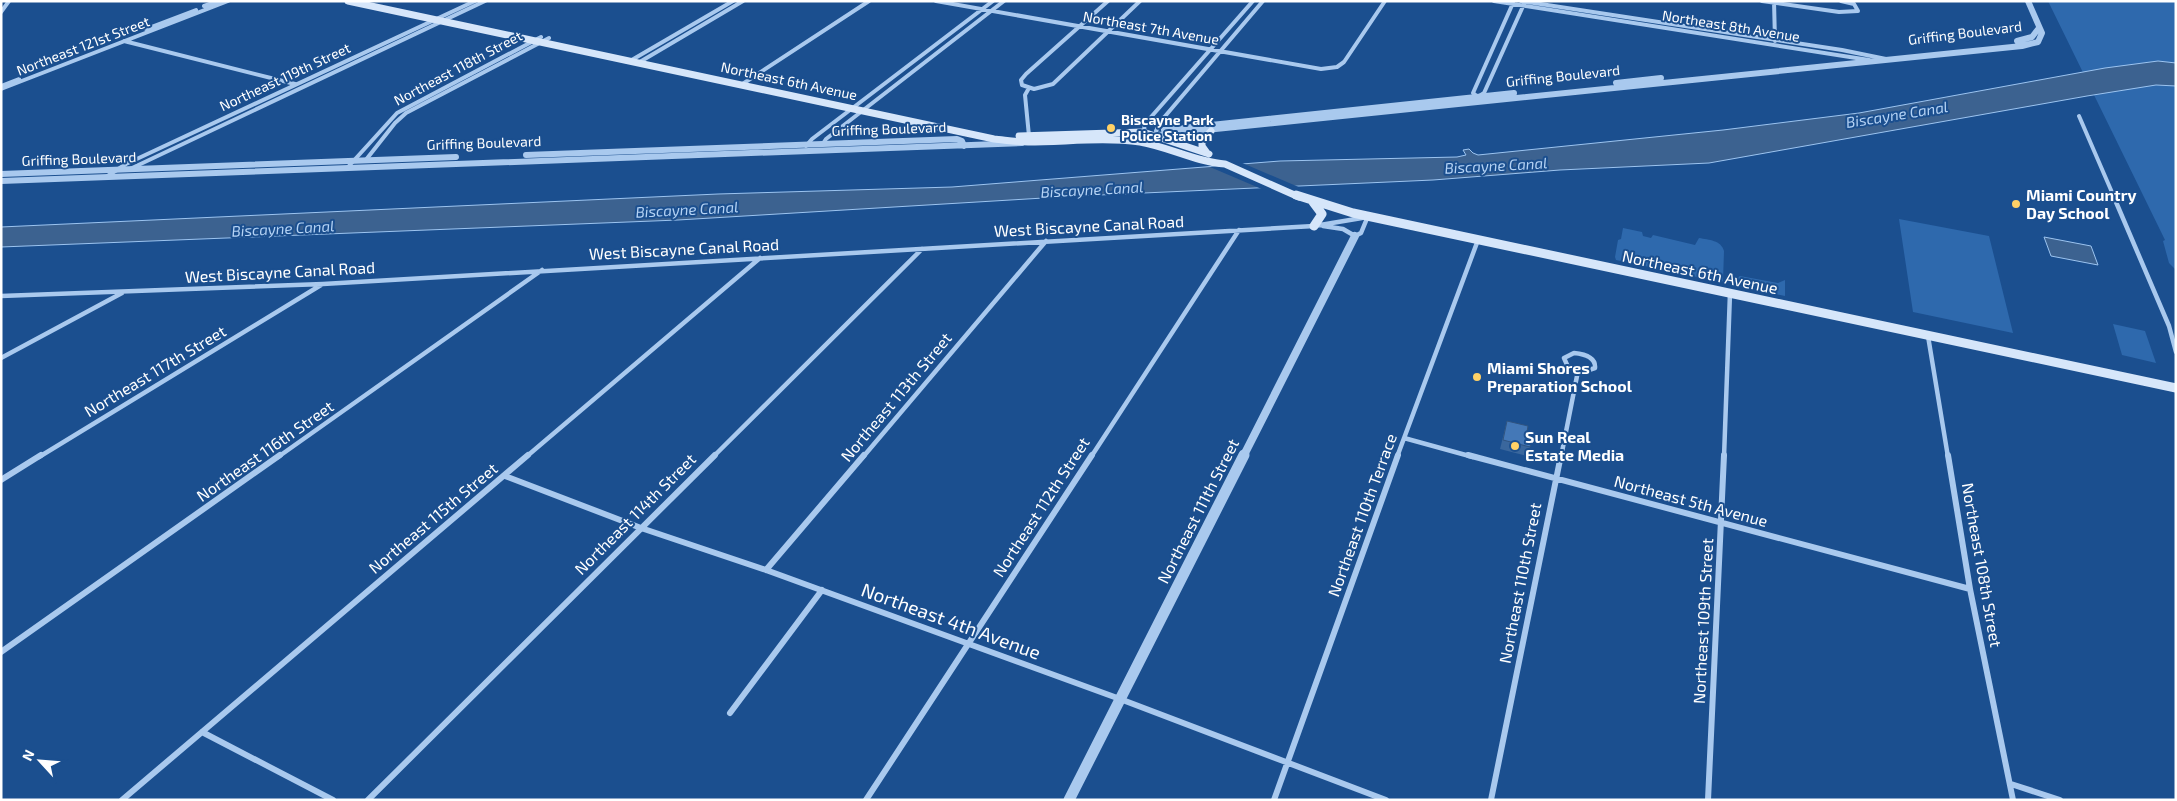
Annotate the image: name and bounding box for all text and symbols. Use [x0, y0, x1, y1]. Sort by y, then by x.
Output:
street label: Northeast 8th Avenue [1661, 6, 1801, 45]
street label: Northeast 7th Avenue [1082, 7, 1221, 48]
street label: Northeast 121st Street [14, 12, 152, 79]
street label: Griffing Boulevard [1907, 17, 2023, 48]
street label: Northeast 118th Street [391, 27, 525, 109]
street label: Northeast 119th Street [217, 39, 353, 114]
street label: Northeast 6th Avenue [719, 58, 859, 103]
street label: Griffing Boulevard [1505, 61, 1621, 90]
water label: Biscayne Canal [1844, 97, 1949, 132]
place label: Biscayne Park Police Station [1121, 111, 1214, 144]
street label: Griffing Boulevard [831, 118, 947, 139]
marker: Biscayne Park Police Station [1105, 122, 1117, 134]
street label: Griffing Boulevard [426, 132, 542, 153]
street label: Griffing Boulevard [21, 148, 137, 169]
water label: Biscayne Canal [1444, 153, 1548, 178]
water label: Biscayne Canal [1040, 177, 1144, 202]
place label: Miami Country Day School [2026, 185, 2137, 223]
water label: Biscayne Canal [635, 197, 739, 222]
marker: Miami Country Day School [2010, 198, 2022, 210]
street label: West Biscayne Canal Road [993, 211, 1185, 240]
water label: Biscayne Canal [231, 216, 335, 241]
street label: West Biscayne Canal Road [588, 234, 780, 263]
street label: Northeast 6th Avenue [1621, 246, 1780, 297]
street label: West Biscayne Canal Road [184, 257, 376, 286]
street label: Northeast 117th Street [81, 321, 229, 420]
street label: Northeast 113th Street [836, 328, 955, 465]
place label: Miami Shores Preparation School [1487, 358, 1633, 395]
marker: Miami Shores Preparation School [1471, 371, 1483, 383]
street label: Northeast 116th Street [193, 396, 337, 505]
place label: Sun Real Estate Media [1525, 427, 1624, 464]
street label: Northeast 110th Terrace [1323, 431, 1400, 599]
street label: Northeast 112th Street [988, 433, 1093, 580]
street label: Northeast 111th Street [1153, 435, 1242, 586]
marker: Sun Real Estate Media [1509, 440, 1521, 452]
street label: Northeast 114th Street [570, 449, 699, 578]
street label: Northeast 115th Street [364, 458, 501, 577]
street label: Northeast 5th Avenue [1612, 471, 1770, 530]
street label: Northeast 108th Street [1959, 481, 2006, 649]
street label: Northeast 110th Street [1495, 501, 1544, 665]
street label: Northeast 109th Street [1689, 538, 1716, 704]
street label: Northeast 4th Avenue [858, 577, 1044, 664]
north arrow [15, 736, 65, 786]
text: N [18, 747, 38, 763]

